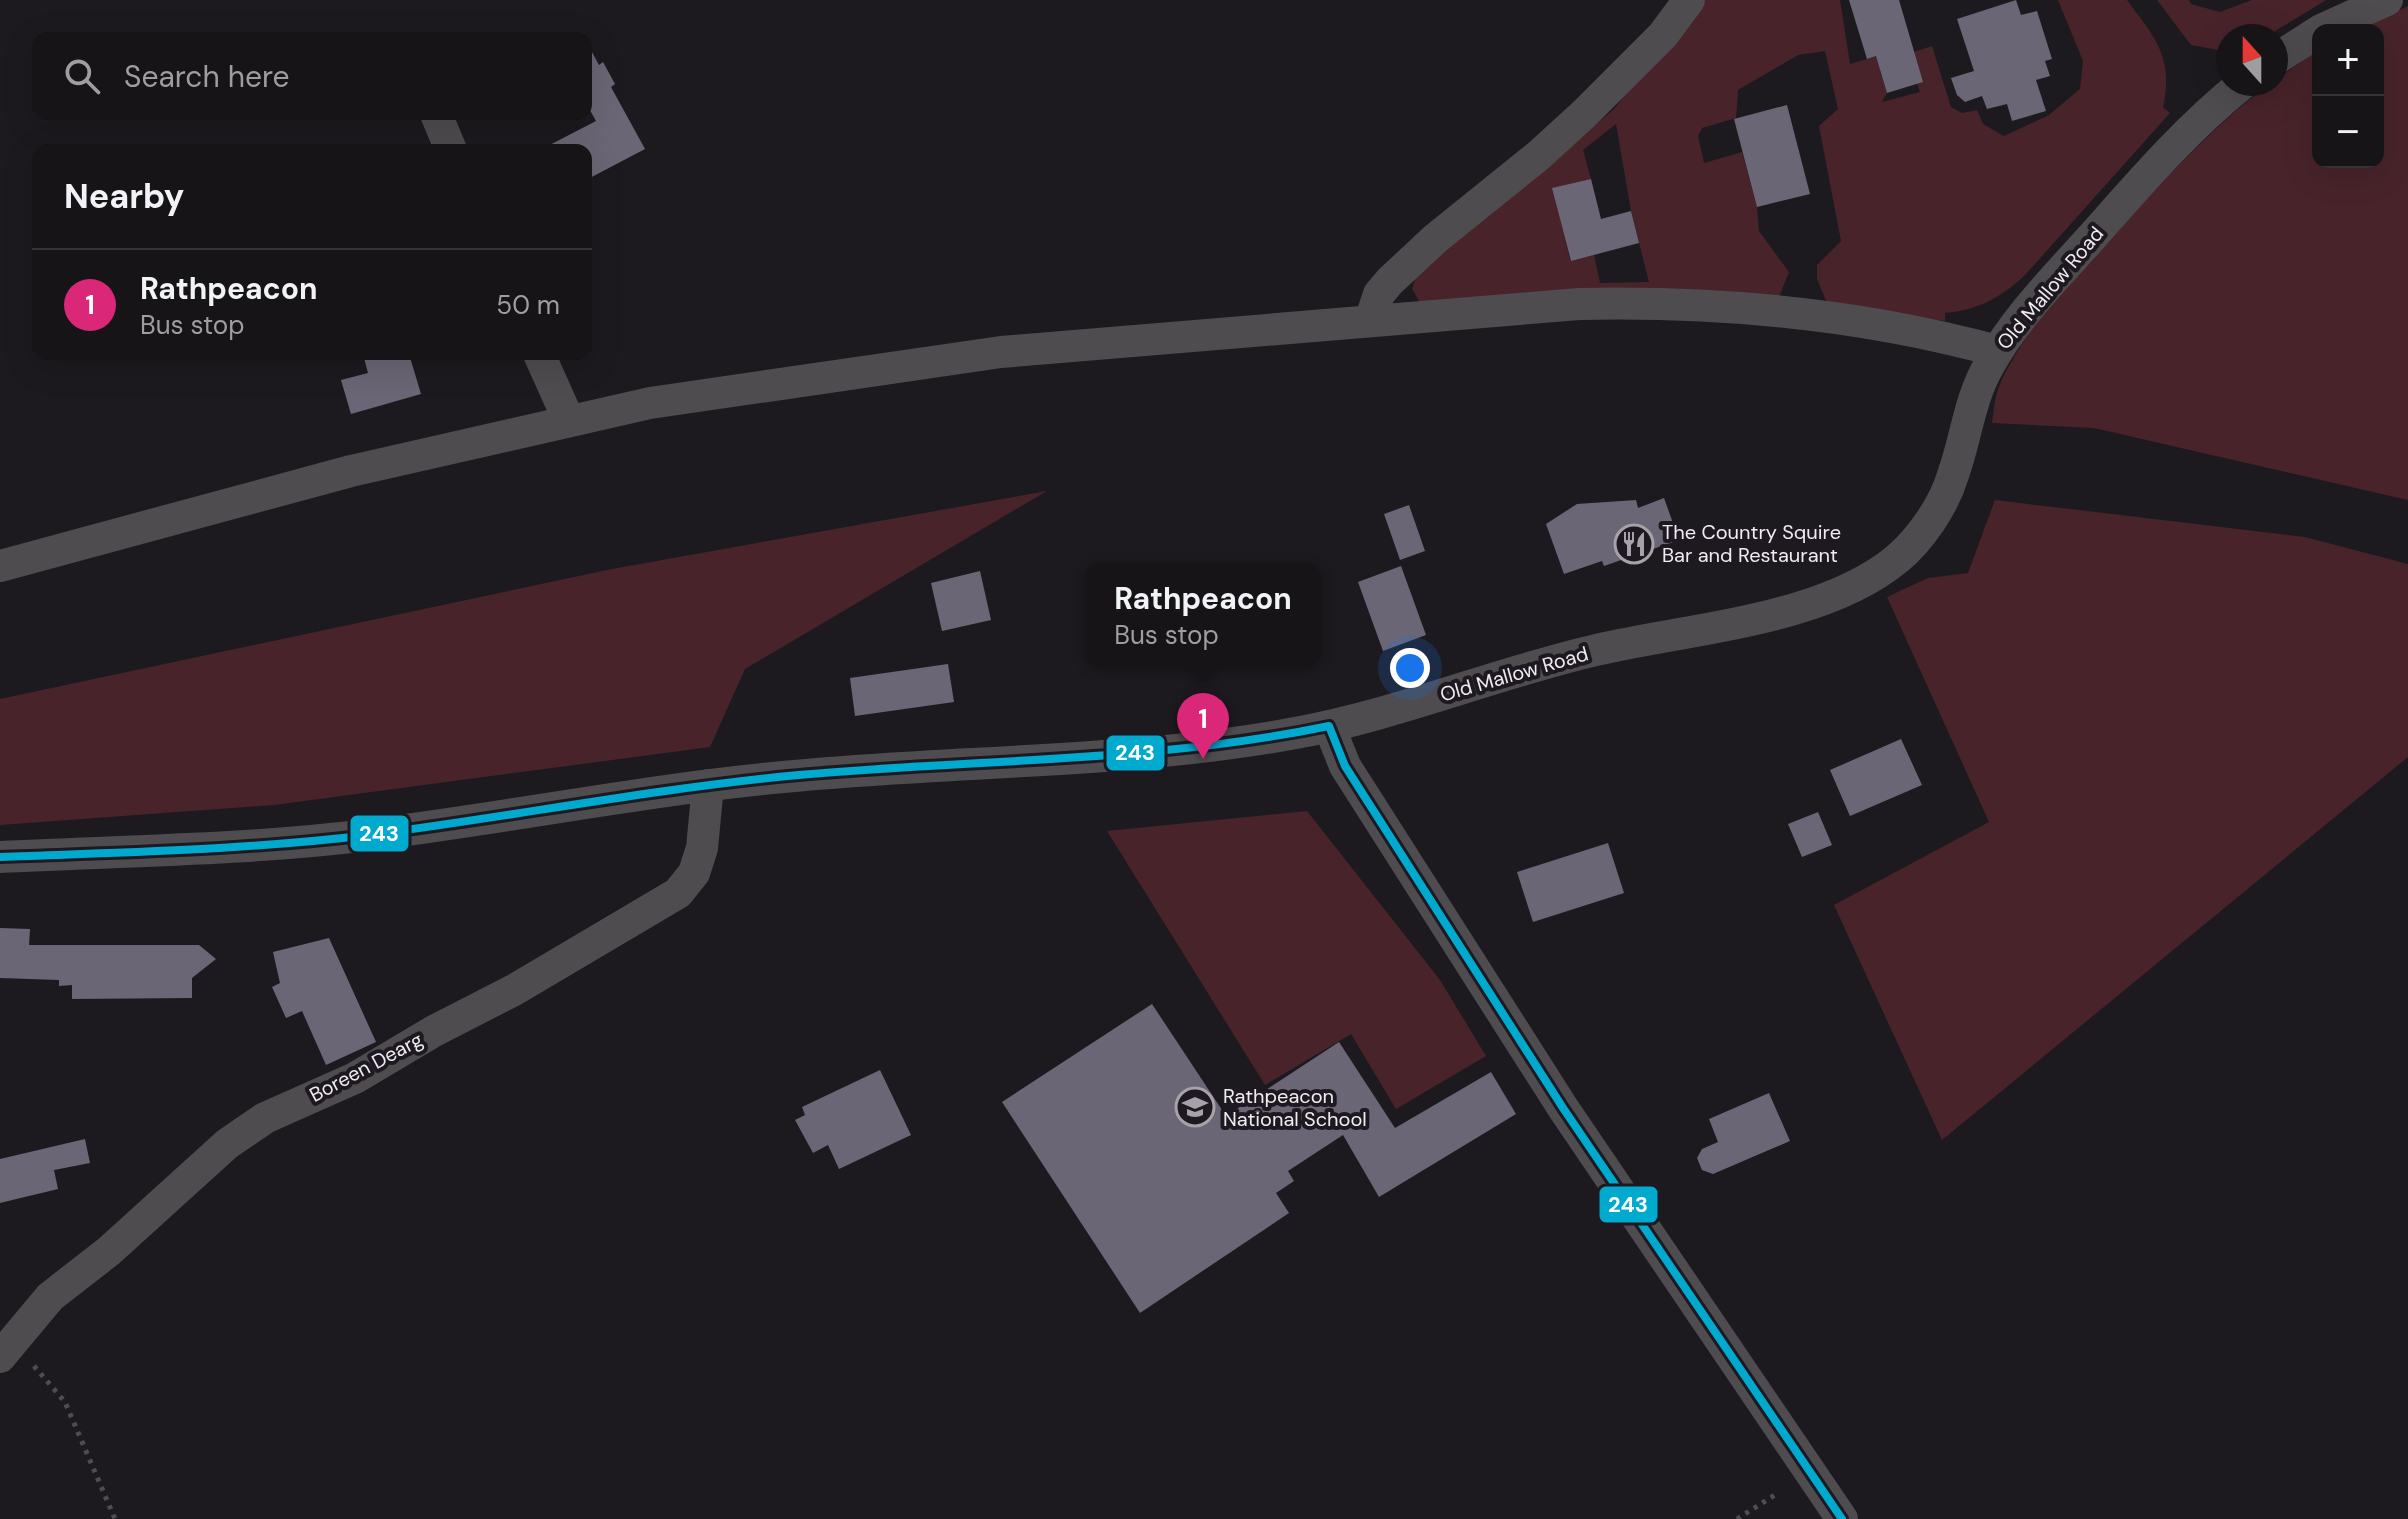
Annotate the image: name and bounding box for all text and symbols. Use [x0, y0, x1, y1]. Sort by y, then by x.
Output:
north arrow [2216, 24, 2288, 96]
map controls [2312, 24, 2384, 168]
button: + [2312, 24, 2384, 96]
search box [32, 32, 592, 120]
icon: search [60, 54, 104, 98]
text: Search here [124, 57, 290, 96]
button: − [2312, 96, 2384, 168]
text: Nearby [64, 174, 184, 219]
street label: Old Mallow Road [1991, 221, 2109, 355]
text: Rathpeacon [140, 269, 318, 308]
text: 1 [85, 288, 95, 322]
text: 50 m [496, 288, 560, 322]
text: Bus stop [140, 308, 245, 342]
place label: The Country Squire Bar and Restaurant [1662, 519, 1841, 568]
restaurant icon: The Country Squire Bar and Restaurant [1613, 523, 1655, 565]
popup [1085, 563, 1321, 667]
text: Rathpeacon [1114, 579, 1292, 618]
text: Bus stop [1114, 618, 1219, 652]
street label: Old Mallow Road [1437, 640, 1591, 708]
your location [1390, 648, 1430, 688]
pin: 1 [1177, 693, 1229, 759]
line badge: 243 [1105, 734, 1166, 772]
text: 243 [1115, 738, 1155, 767]
line badge: 243 [349, 814, 410, 853]
text: 243 [359, 819, 399, 848]
street label: Boreen Dearg [305, 1026, 427, 1108]
place label: Rathpeacon National School [1223, 1083, 1367, 1132]
school or university icon: Rathpeacon National School [1174, 1086, 1216, 1128]
line badge: 243 [1598, 1185, 1659, 1224]
text: 243 [1608, 1190, 1648, 1219]

